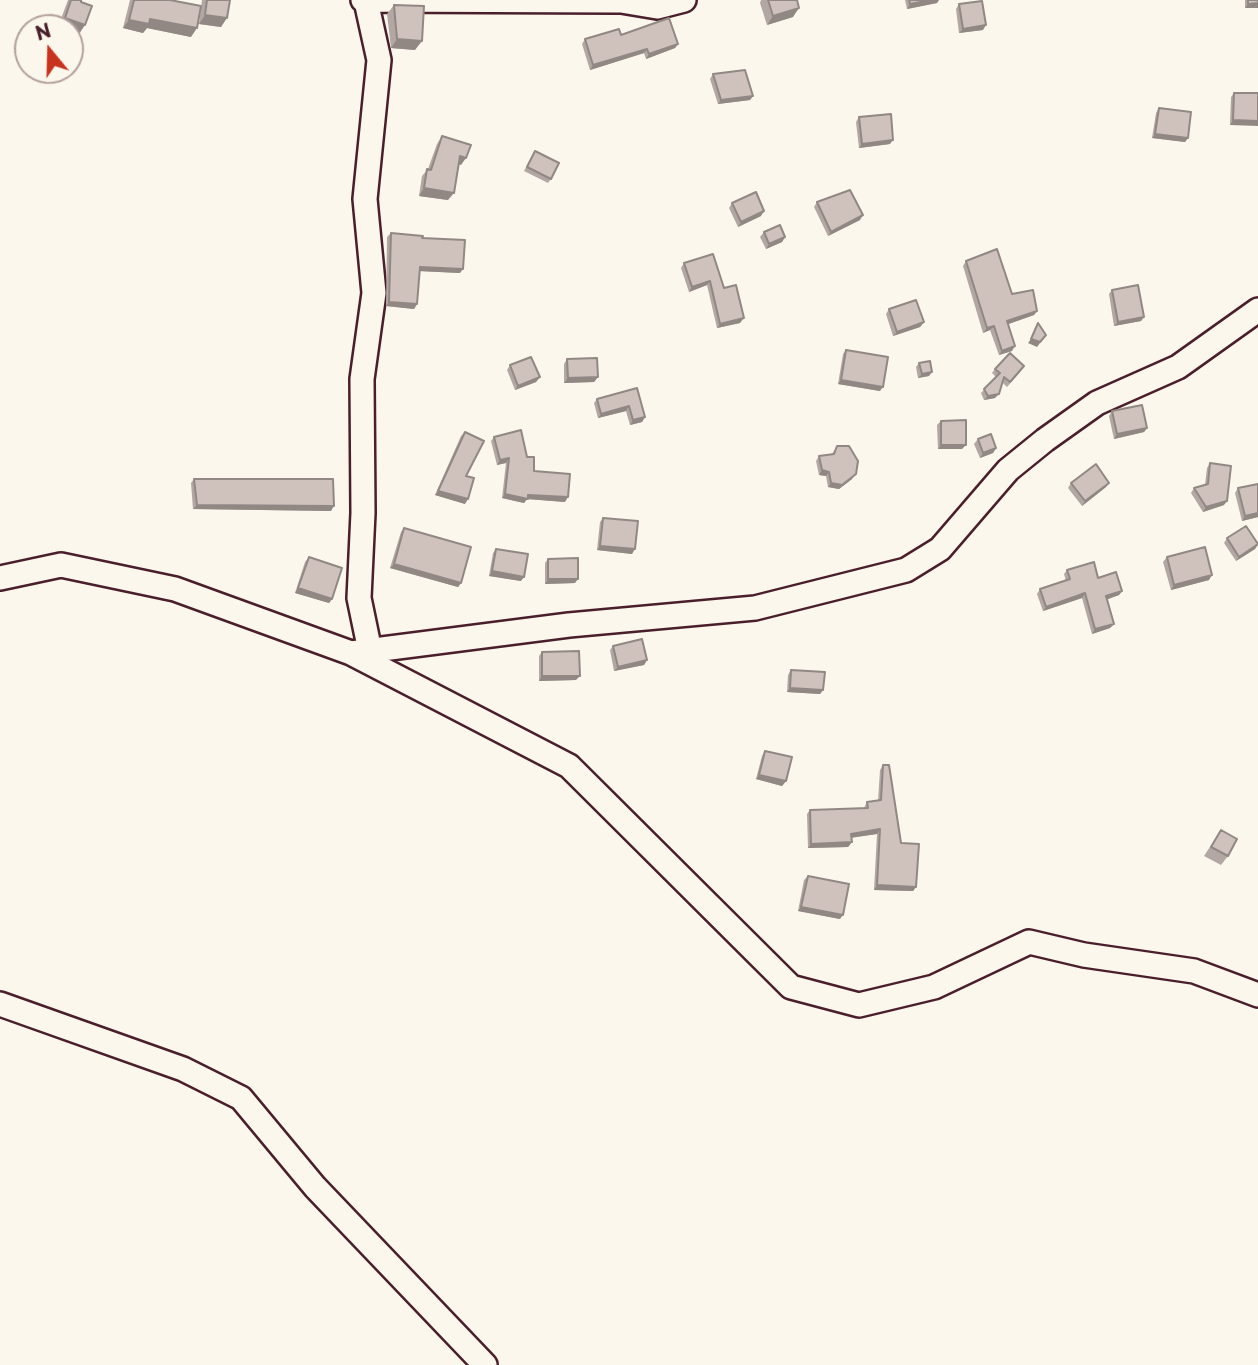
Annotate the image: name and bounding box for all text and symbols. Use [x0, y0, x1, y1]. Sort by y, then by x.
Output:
north arrow [14, 14, 84, 84]
text: N [31, 15, 54, 47]

